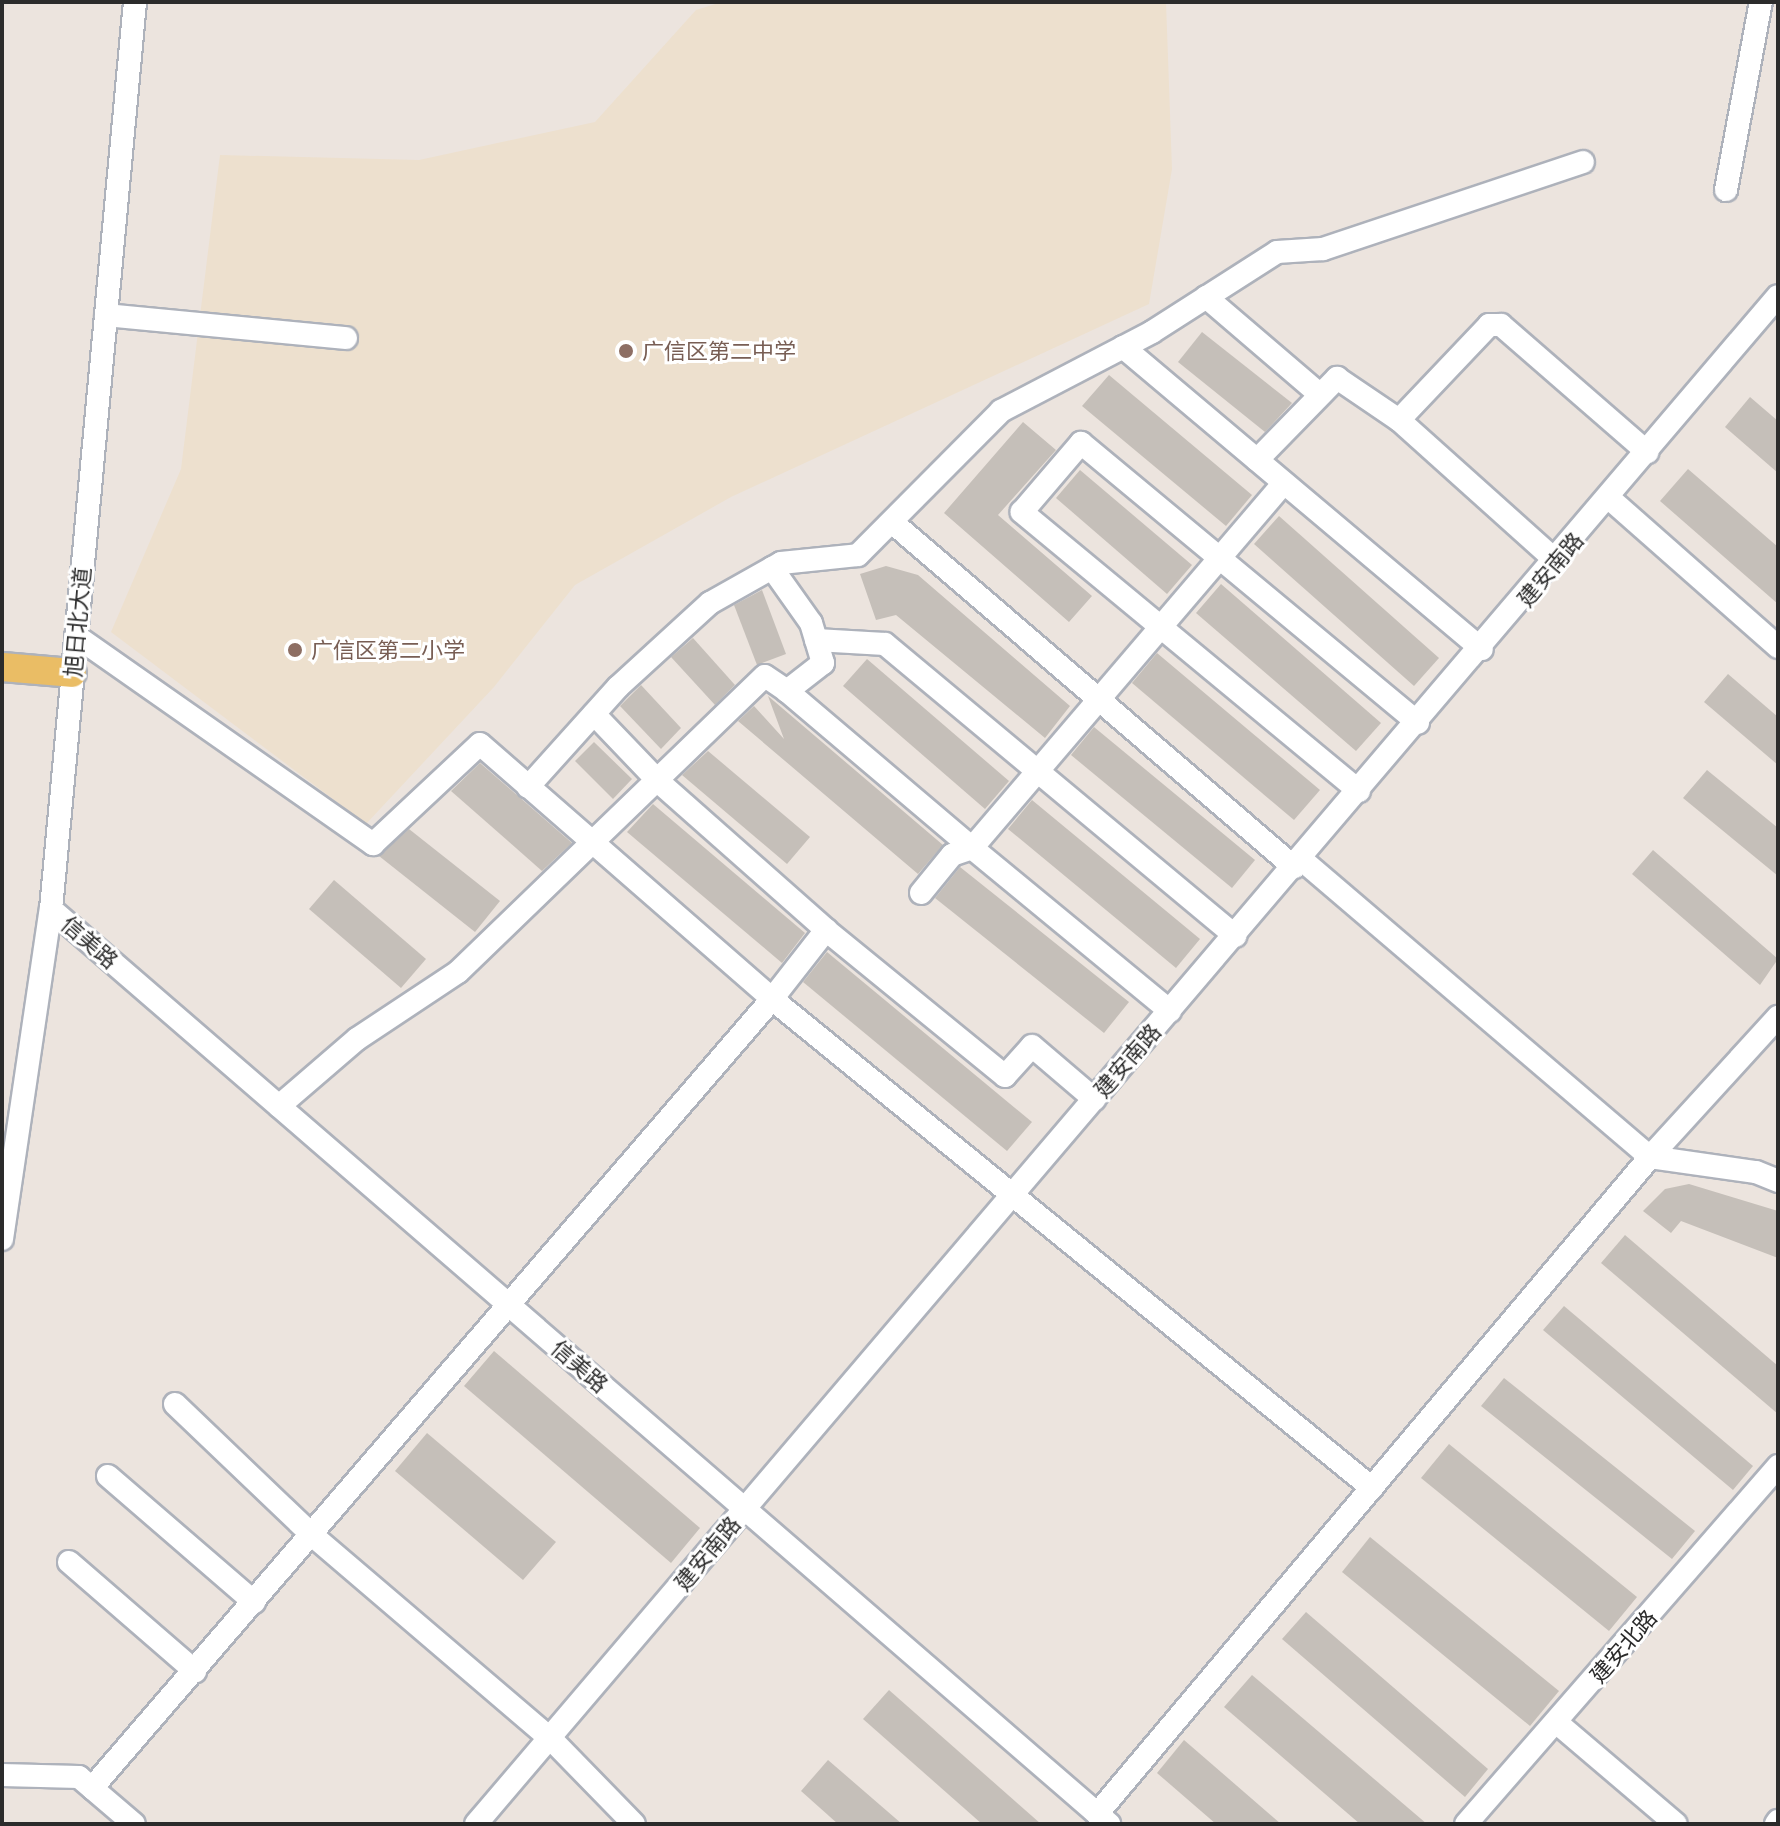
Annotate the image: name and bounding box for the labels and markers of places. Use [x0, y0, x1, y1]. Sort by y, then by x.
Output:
place label: 广信区第二中学 [642, 338, 796, 364]
marker: 广信区第二中学 [617, 342, 635, 360]
place label: 广信区第二小学 [311, 637, 465, 663]
marker: 广信区第二小学 [286, 641, 304, 659]

